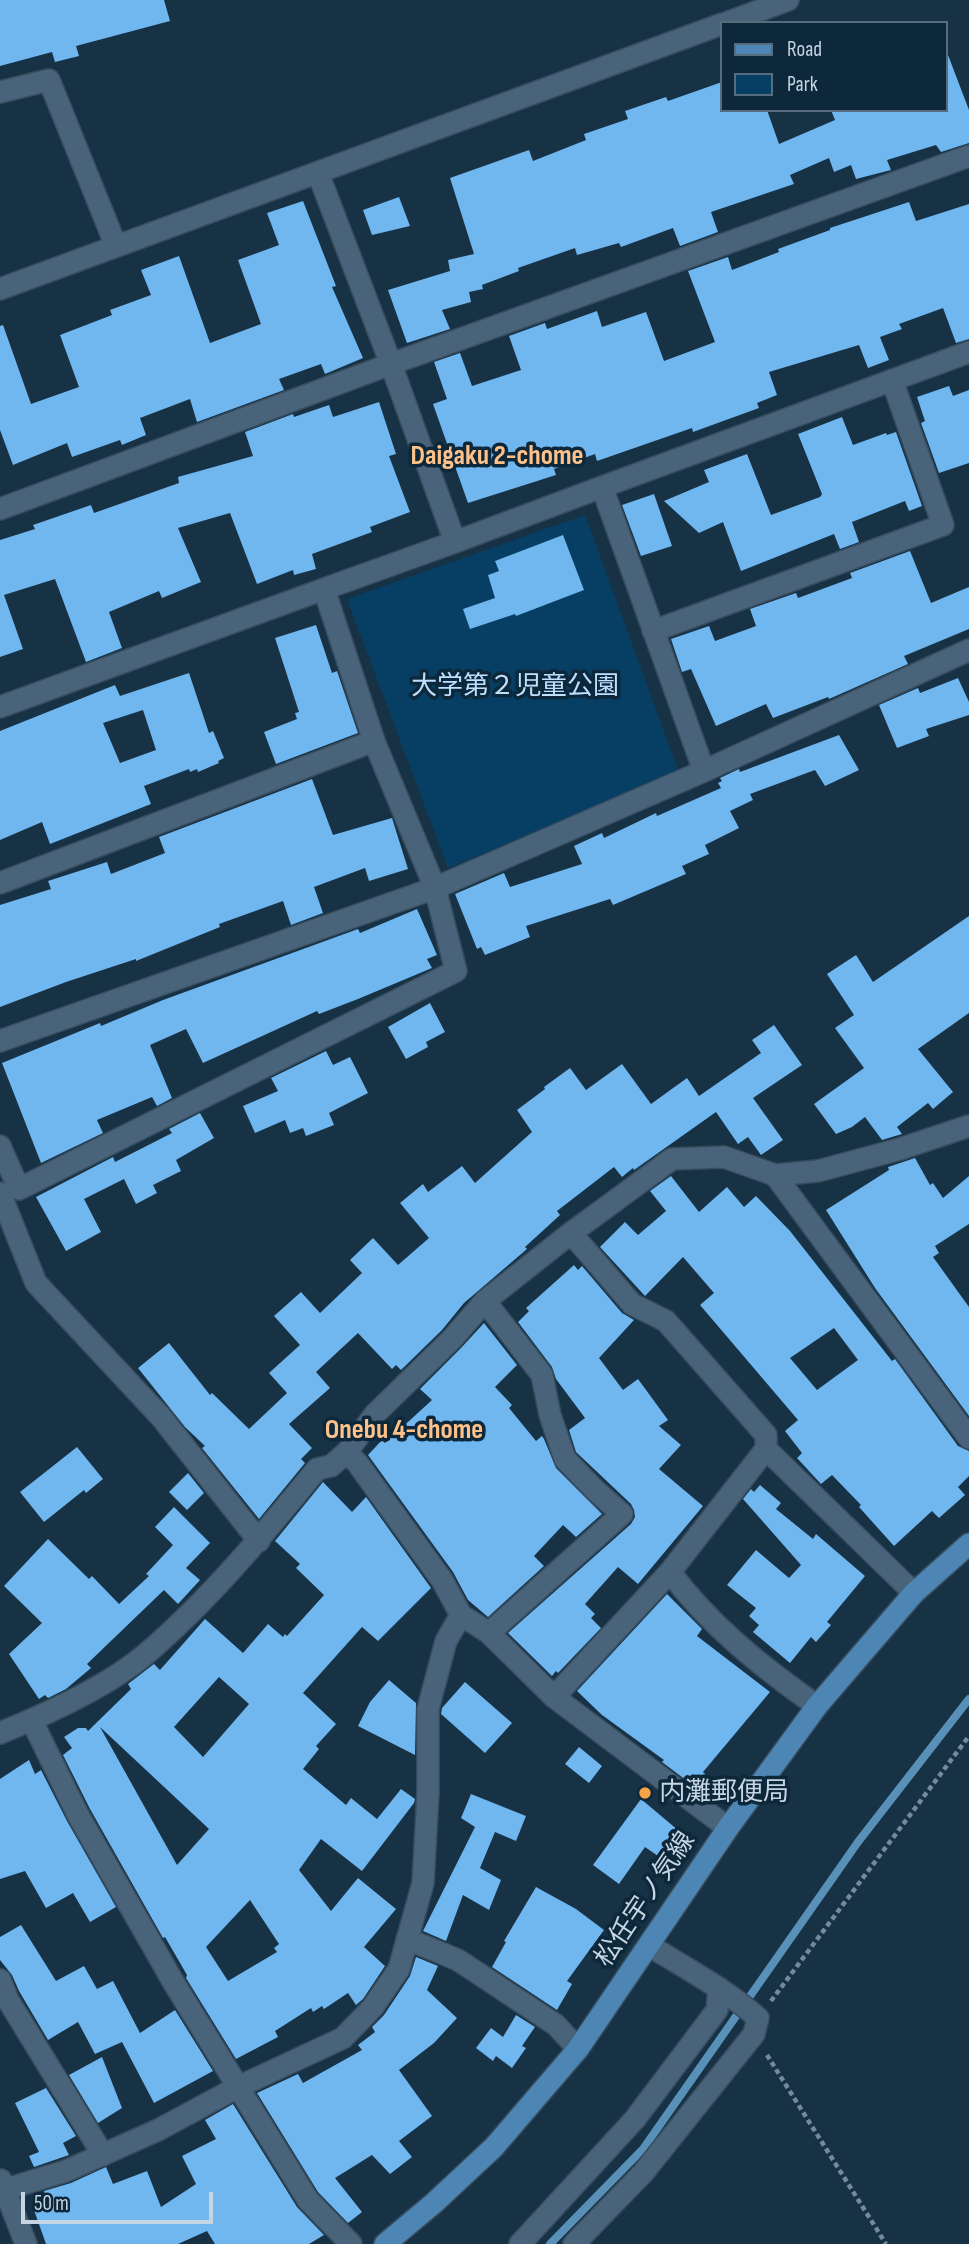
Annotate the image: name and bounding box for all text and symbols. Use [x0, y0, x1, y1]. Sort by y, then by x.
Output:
legend [720, 21, 948, 112]
text: Road [787, 37, 822, 62]
text: Park [787, 72, 818, 97]
district label: Daigaku 2-chome [411, 440, 583, 474]
park label: 大学第２児童公園 [411, 671, 619, 703]
district label: Onebu 4-chome [325, 1414, 483, 1448]
place label: 内灘郵便局 [659, 1777, 789, 1809]
marker: 内灘郵便局 [637, 1785, 653, 1801]
street label: 松任宇ノ気線 [589, 1827, 703, 1973]
scale bar [24, 2178, 217, 2222]
text: 50 m [34, 2191, 69, 2216]

